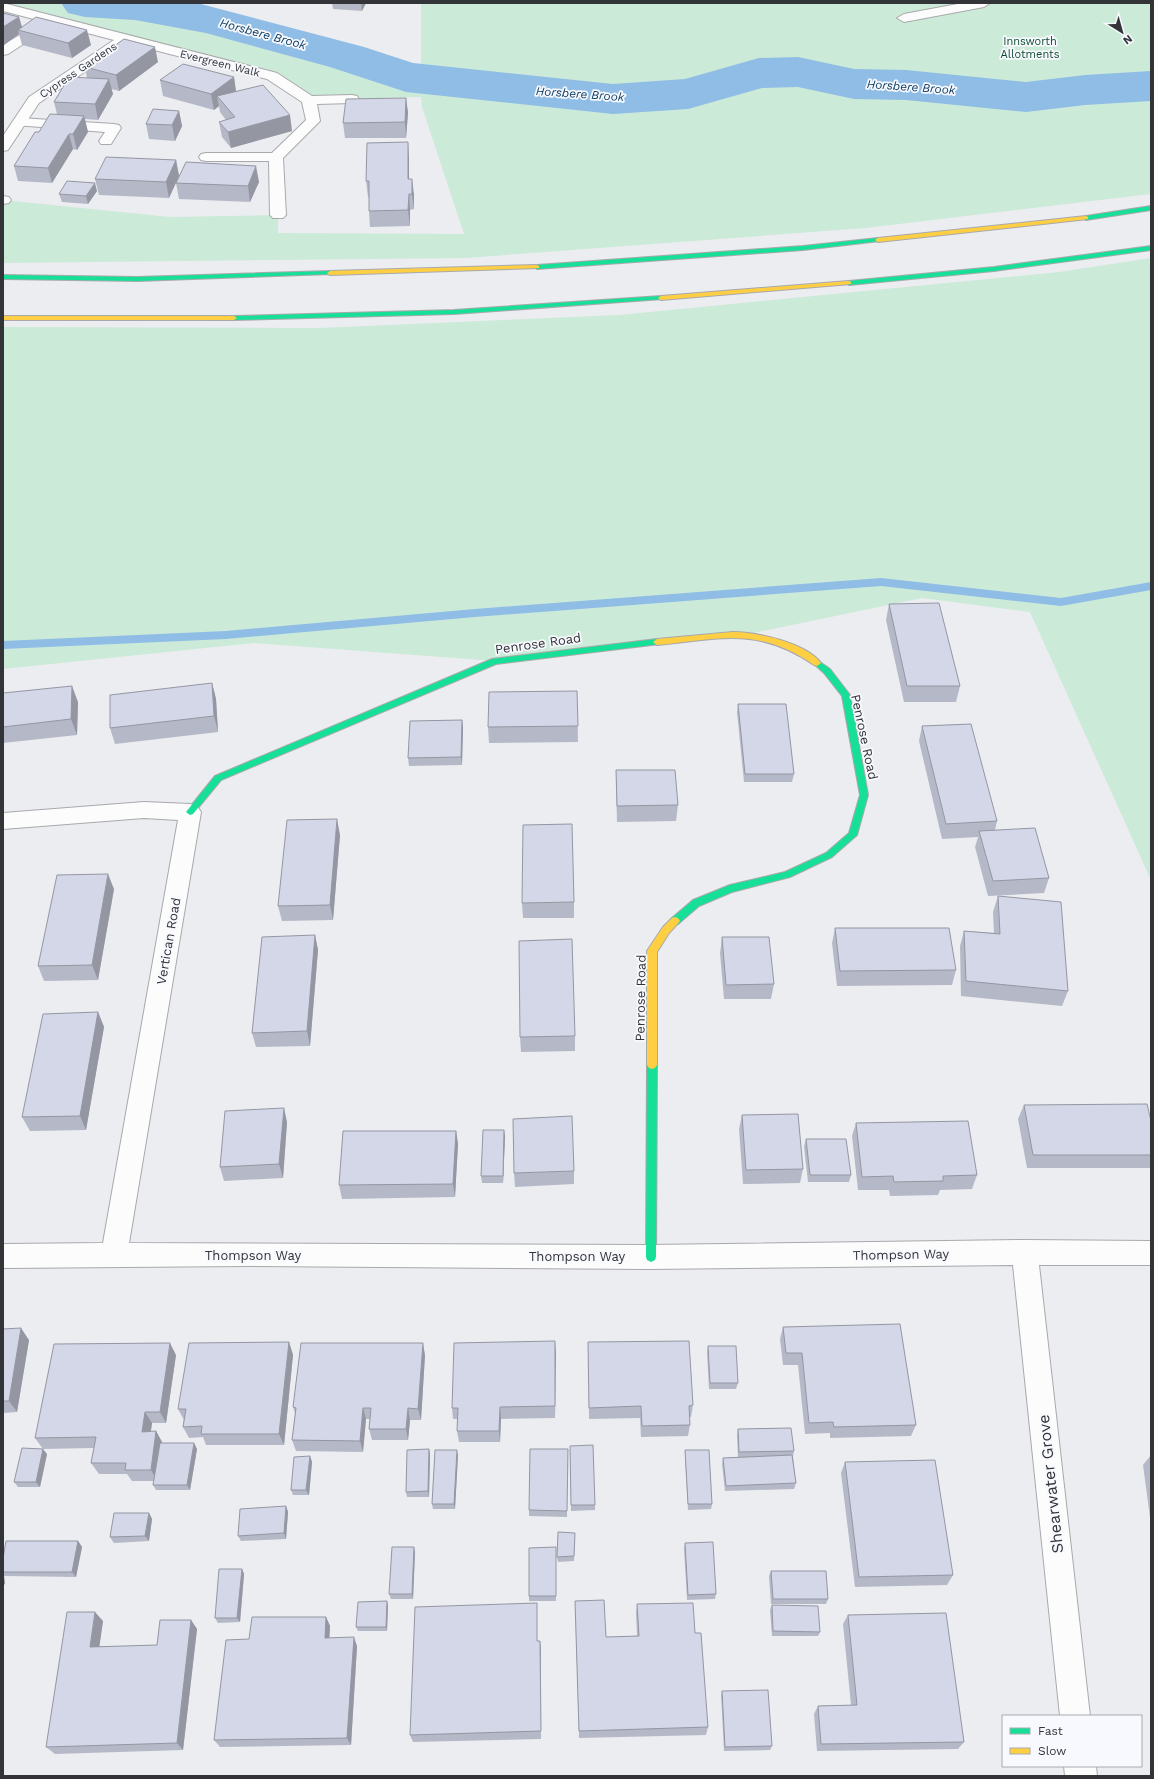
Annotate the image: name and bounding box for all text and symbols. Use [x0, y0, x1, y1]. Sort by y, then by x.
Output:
north arrow [1102, 12, 1142, 52]
water label: Horsbere Brook [218, 16, 308, 52]
text: N [1121, 32, 1135, 47]
park label: Innsworth Allotments [1000, 35, 1060, 61]
street label: Cypress Gardens [37, 40, 120, 101]
street label: Evergreen Walk [178, 47, 261, 80]
water label: Horsbere Brook [866, 77, 956, 97]
water label: Horsbere Brook [535, 84, 625, 104]
street label: Penrose Road [494, 630, 582, 657]
street label: Penrose Road [848, 693, 881, 781]
street label: Vertican Road [153, 896, 184, 986]
street label: Penrose Road [632, 954, 649, 1042]
street label: Thompson Way [853, 1246, 950, 1263]
street label: Thompson Way [205, 1248, 302, 1263]
street label: Thompson Way [529, 1249, 626, 1264]
street label: Shearwater Grove [1034, 1414, 1067, 1554]
legend [1002, 1715, 1142, 1767]
text: Fast [1038, 1724, 1063, 1738]
text: Slow [1038, 1744, 1066, 1758]

